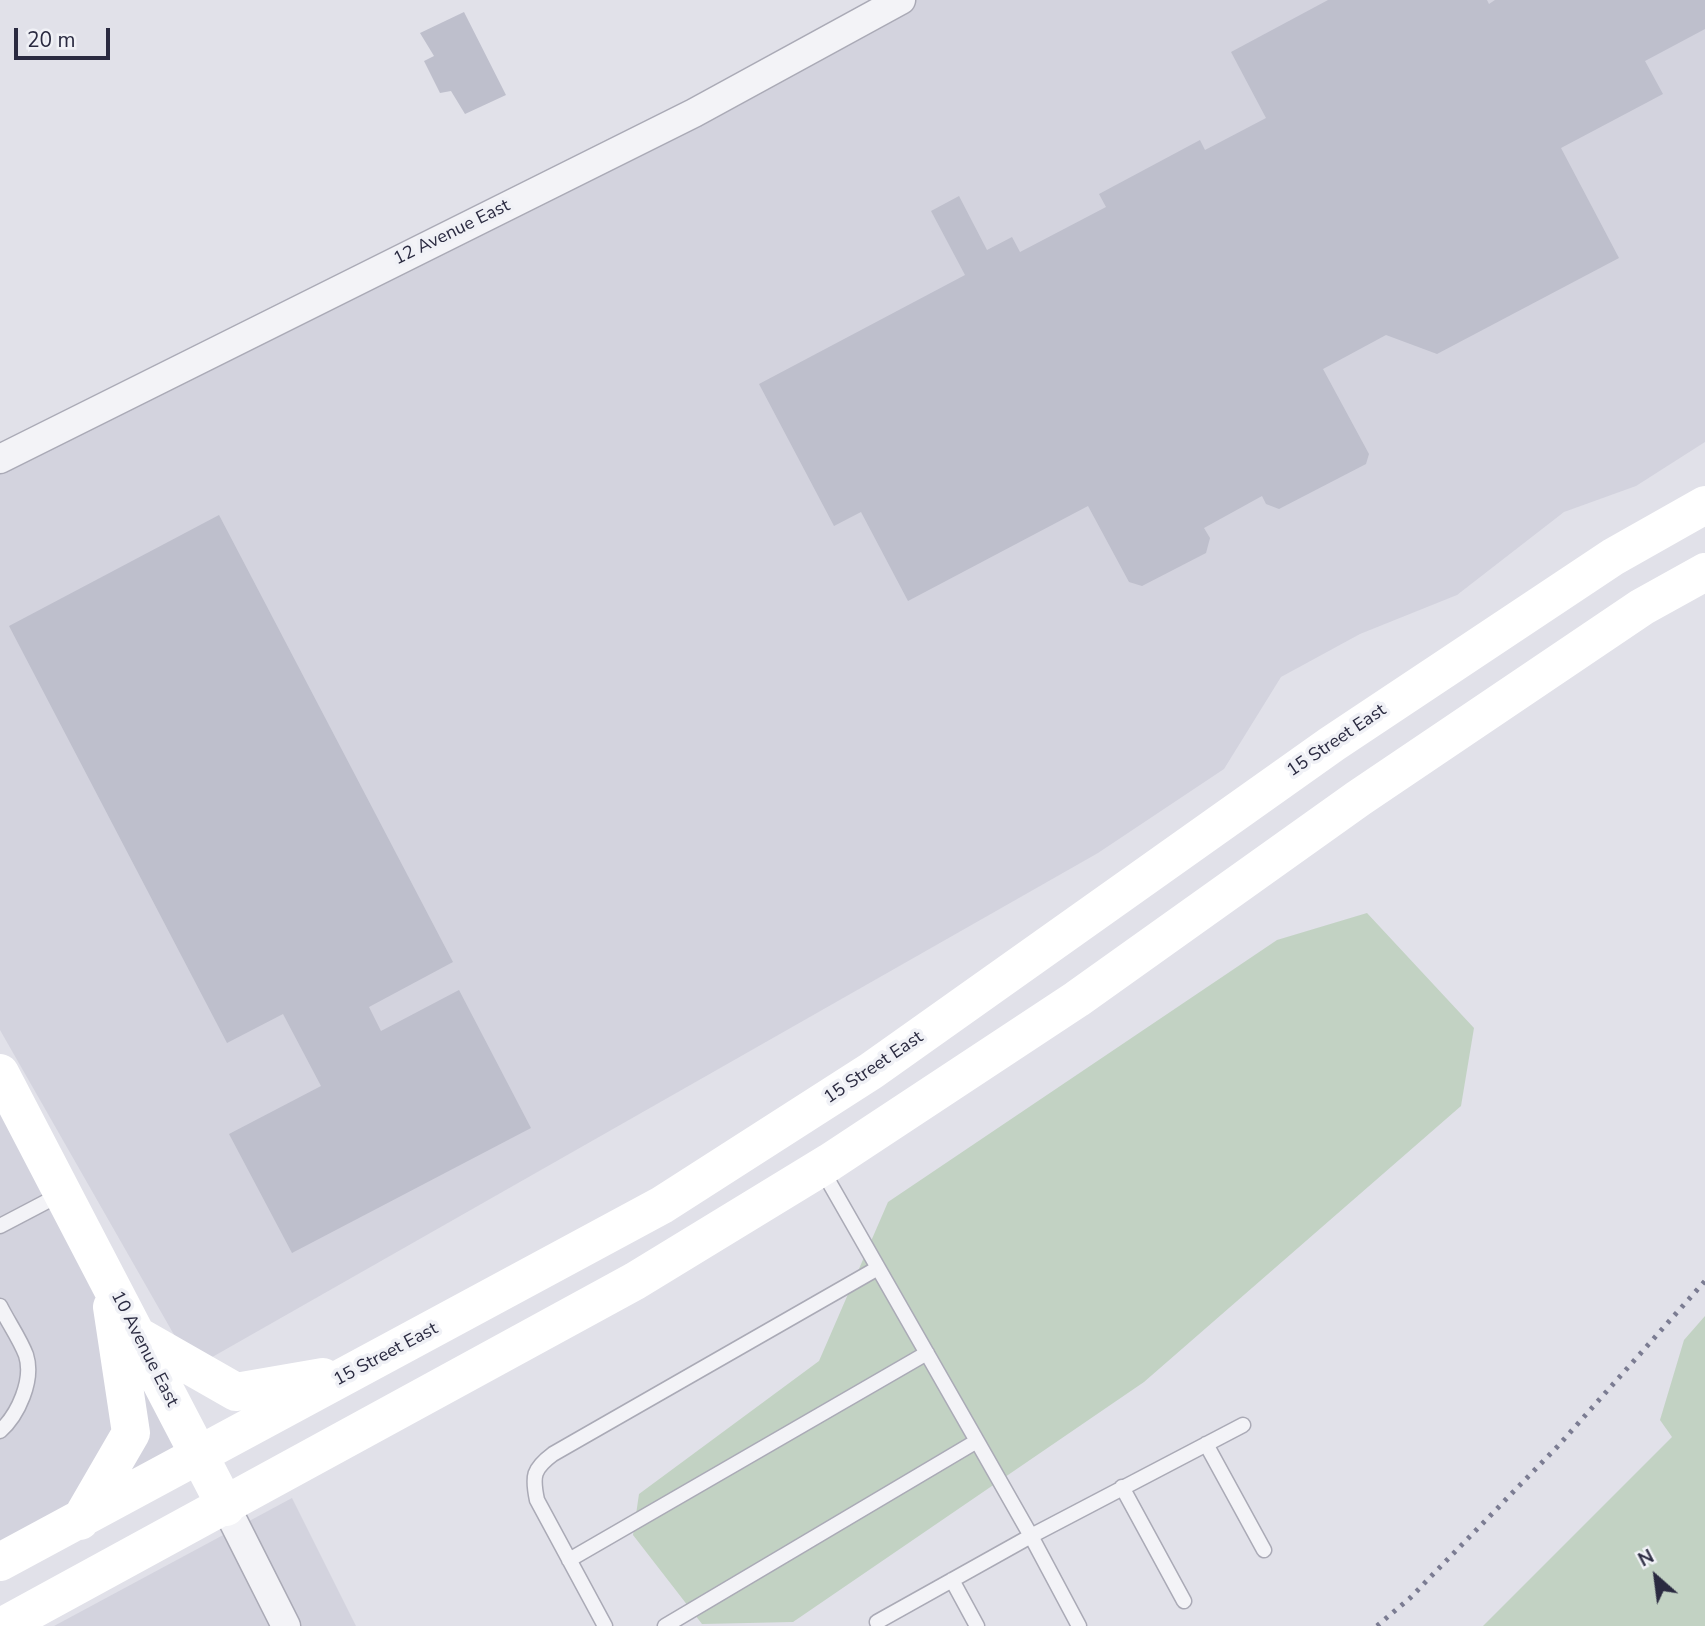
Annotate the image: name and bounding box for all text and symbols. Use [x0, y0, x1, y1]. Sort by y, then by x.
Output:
scale bar [18, 14, 114, 58]
text: 20 m [27, 26, 76, 54]
street label: 12 Avenue East [390, 195, 514, 271]
street label: 15 Street East [1283, 700, 1391, 782]
street label: 15 Street East [820, 1027, 928, 1109]
street label: 10 Avenue East [106, 1288, 182, 1410]
street label: 15 Street East [330, 1319, 442, 1391]
north arrow [1621, 1542, 1691, 1612]
text: N [1634, 1544, 1659, 1573]

